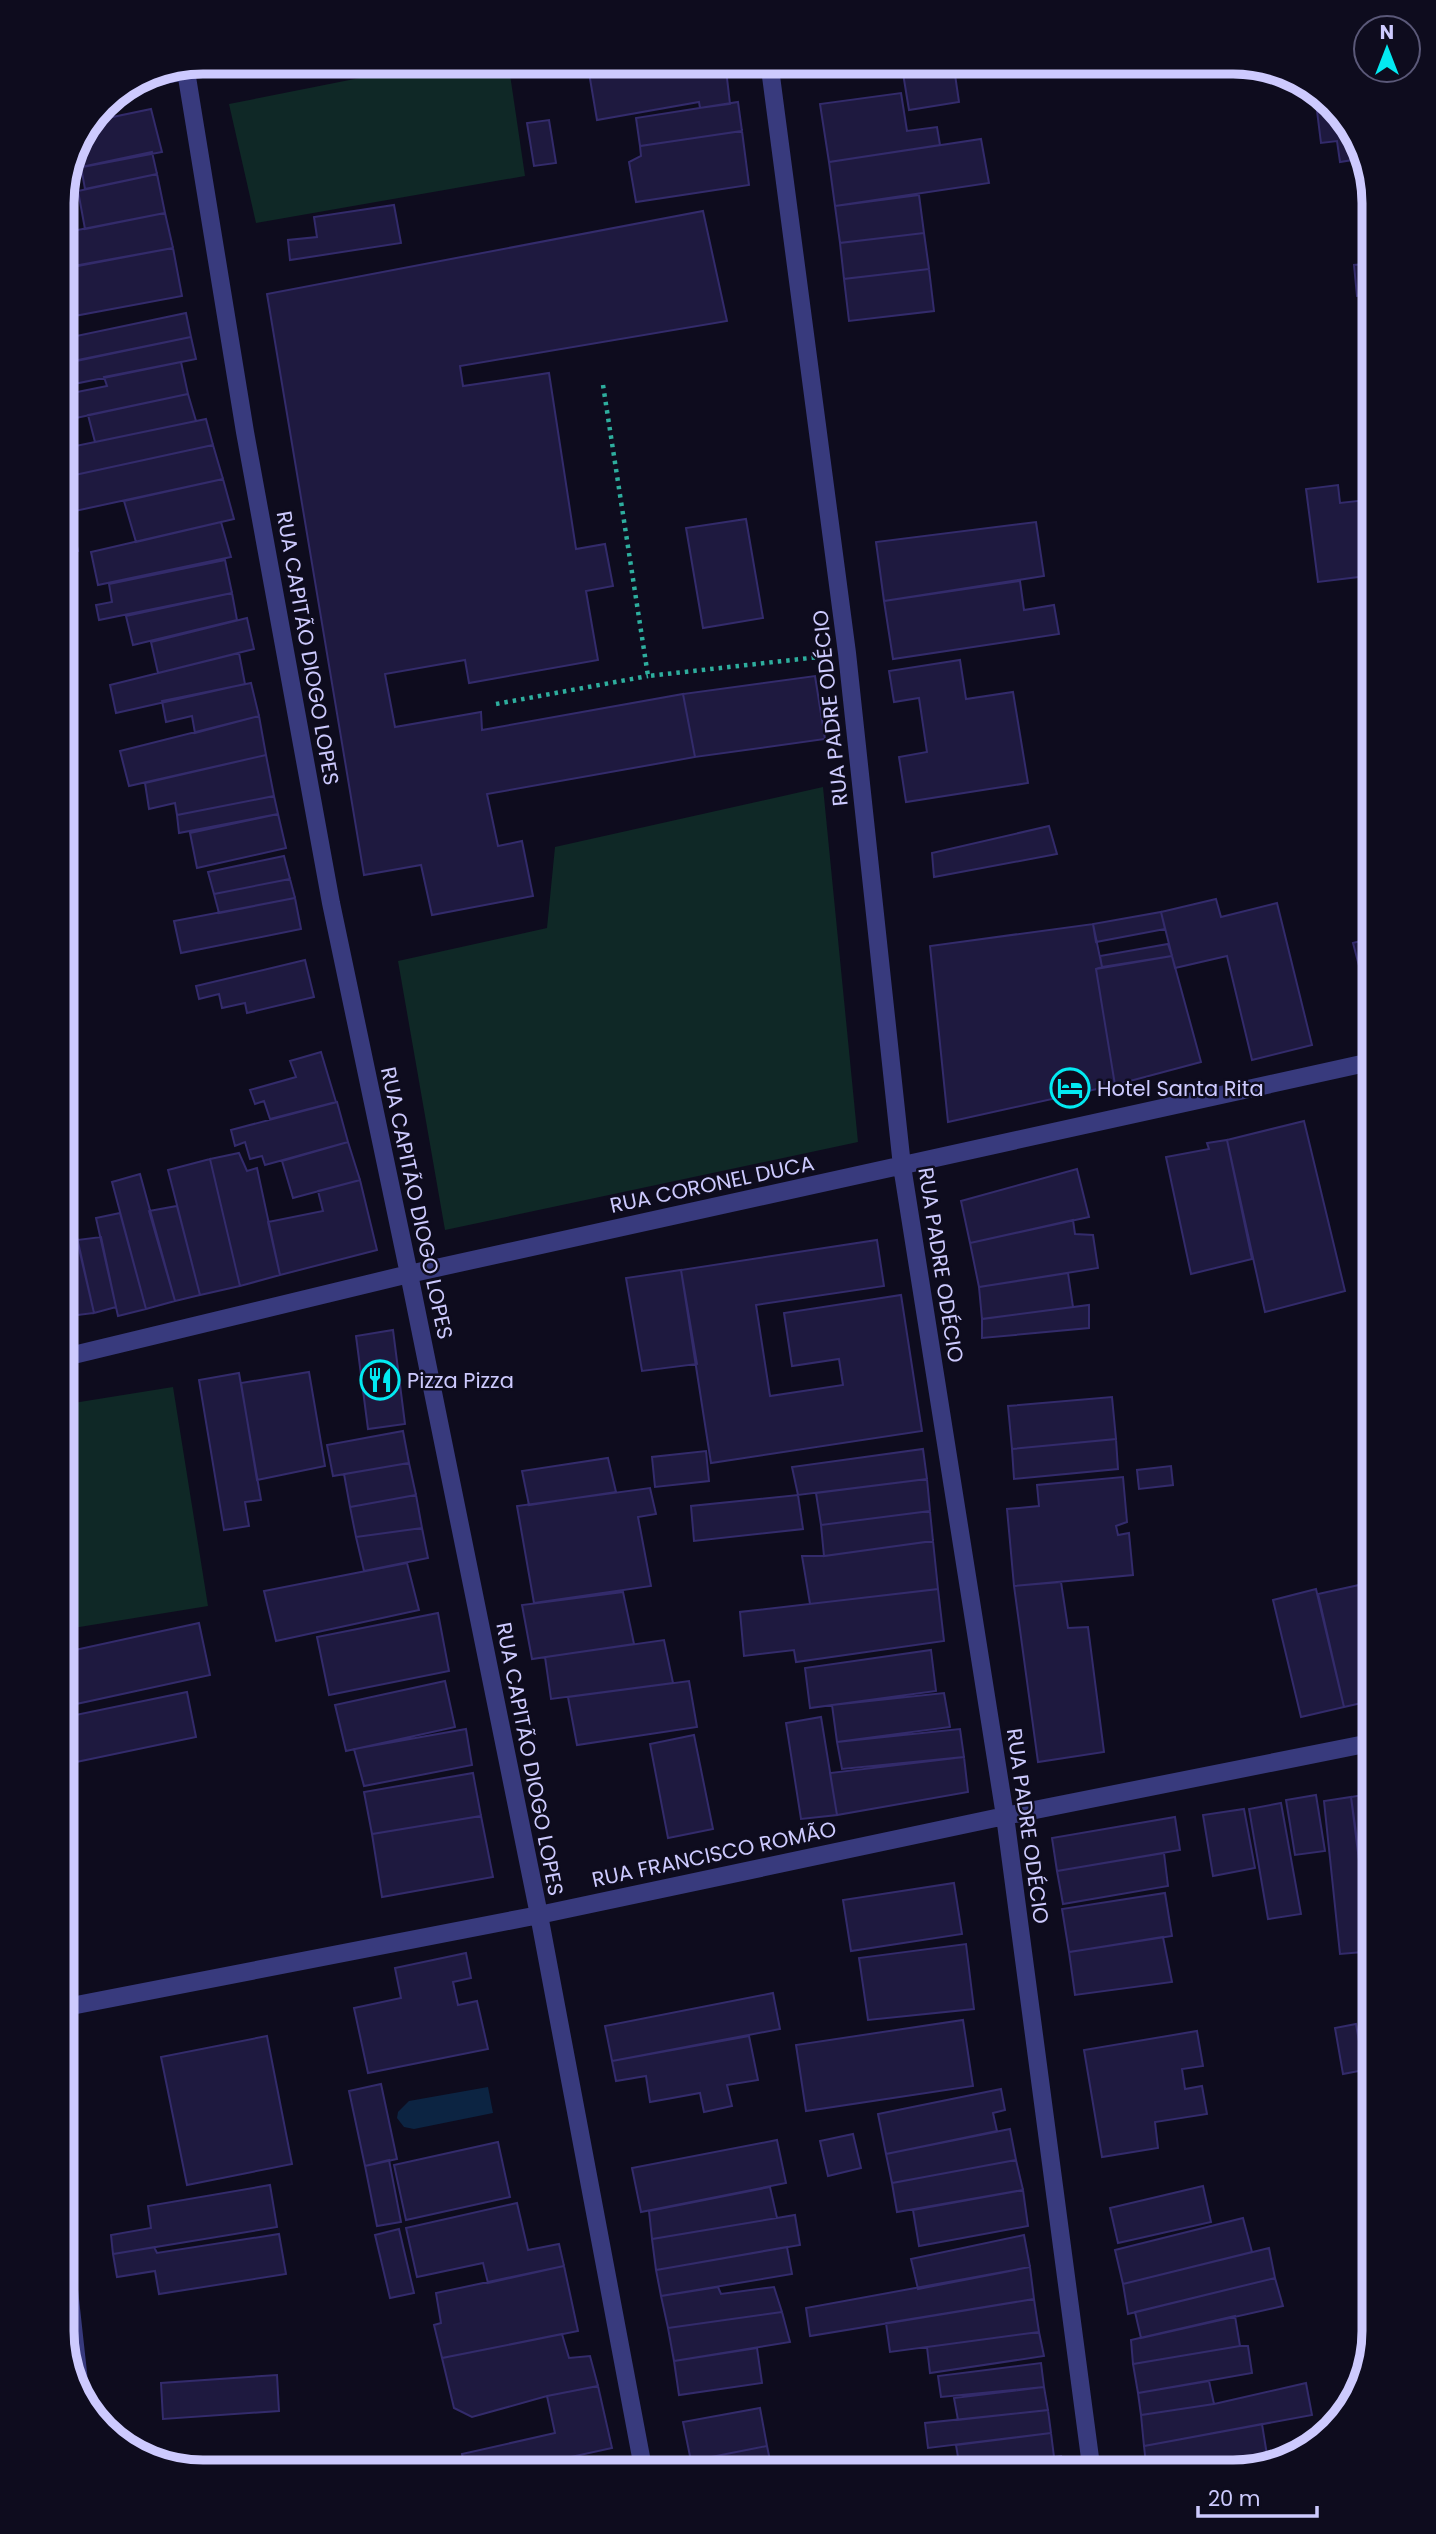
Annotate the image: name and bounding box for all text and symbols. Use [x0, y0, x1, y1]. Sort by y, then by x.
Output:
north arrow [1352, 14, 1422, 84]
text: N [1380, 19, 1394, 46]
street label: RUA CAPITÃO DIOGO LOPES [270, 509, 346, 787]
street label: RUA PADRE ODÉCIO [805, 609, 855, 807]
street label: RUA CAPITÃO DIOGO LOPES [374, 1064, 460, 1342]
hotel icon: Hotel Santa Rita [1049, 1067, 1091, 1109]
place label: Hotel Santa Rita [1097, 1074, 1264, 1103]
street label: RUA CORONEL DUCA [607, 1148, 817, 1220]
street label: RUA PADRE ODÉCIO [911, 1165, 971, 1365]
restaurant icon: Pizza Pizza [359, 1359, 401, 1401]
place label: Pizza Pizza [407, 1366, 514, 1395]
street label: RUA CAPITÃO DIOGO LOPES [489, 1620, 571, 1898]
street label: RUA PADRE ODÉCIO [1000, 1726, 1056, 1926]
street label: RUA FRANCISCO ROMÃO [589, 1814, 839, 1894]
scale bar [1198, 2474, 1317, 2518]
text: 20 m [1208, 2484, 1261, 2513]

